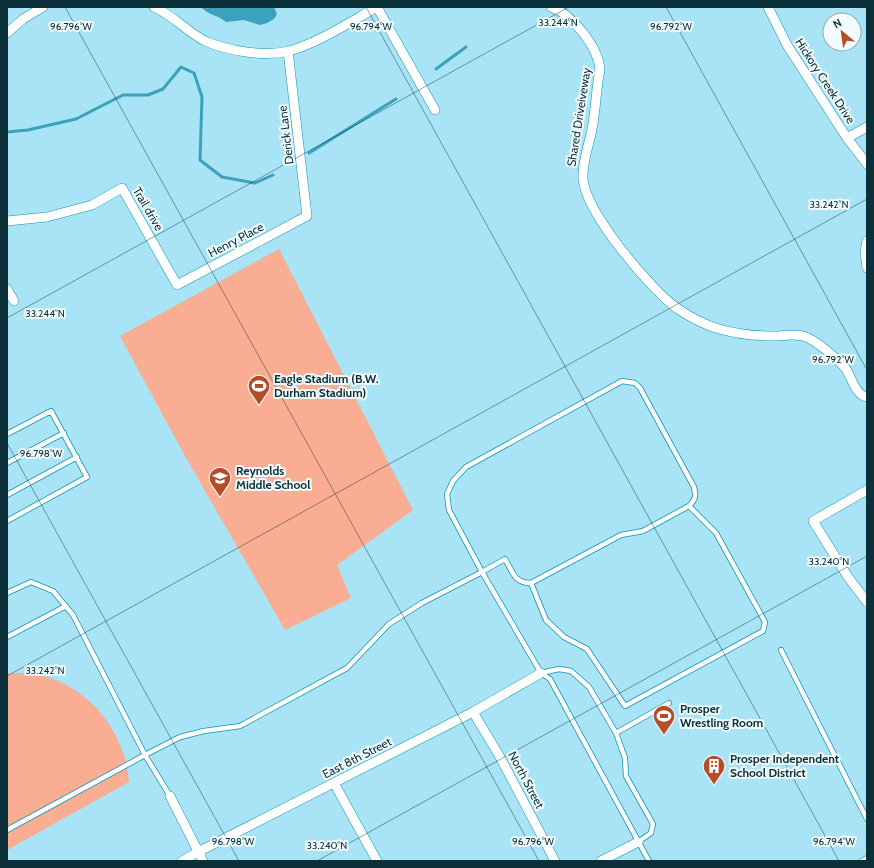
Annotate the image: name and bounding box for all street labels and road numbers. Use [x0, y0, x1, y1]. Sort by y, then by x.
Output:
street label: Hickory Creek Drive [792, 35, 859, 126]
street label: Shared Driveiveway [563, 66, 594, 167]
street label: Derick Lane [274, 105, 297, 165]
street label: Trail drive [130, 184, 167, 233]
street label: Henry Place [205, 219, 266, 260]
street label: East 8th Street [320, 734, 394, 781]
street label: North Street [505, 749, 548, 811]

